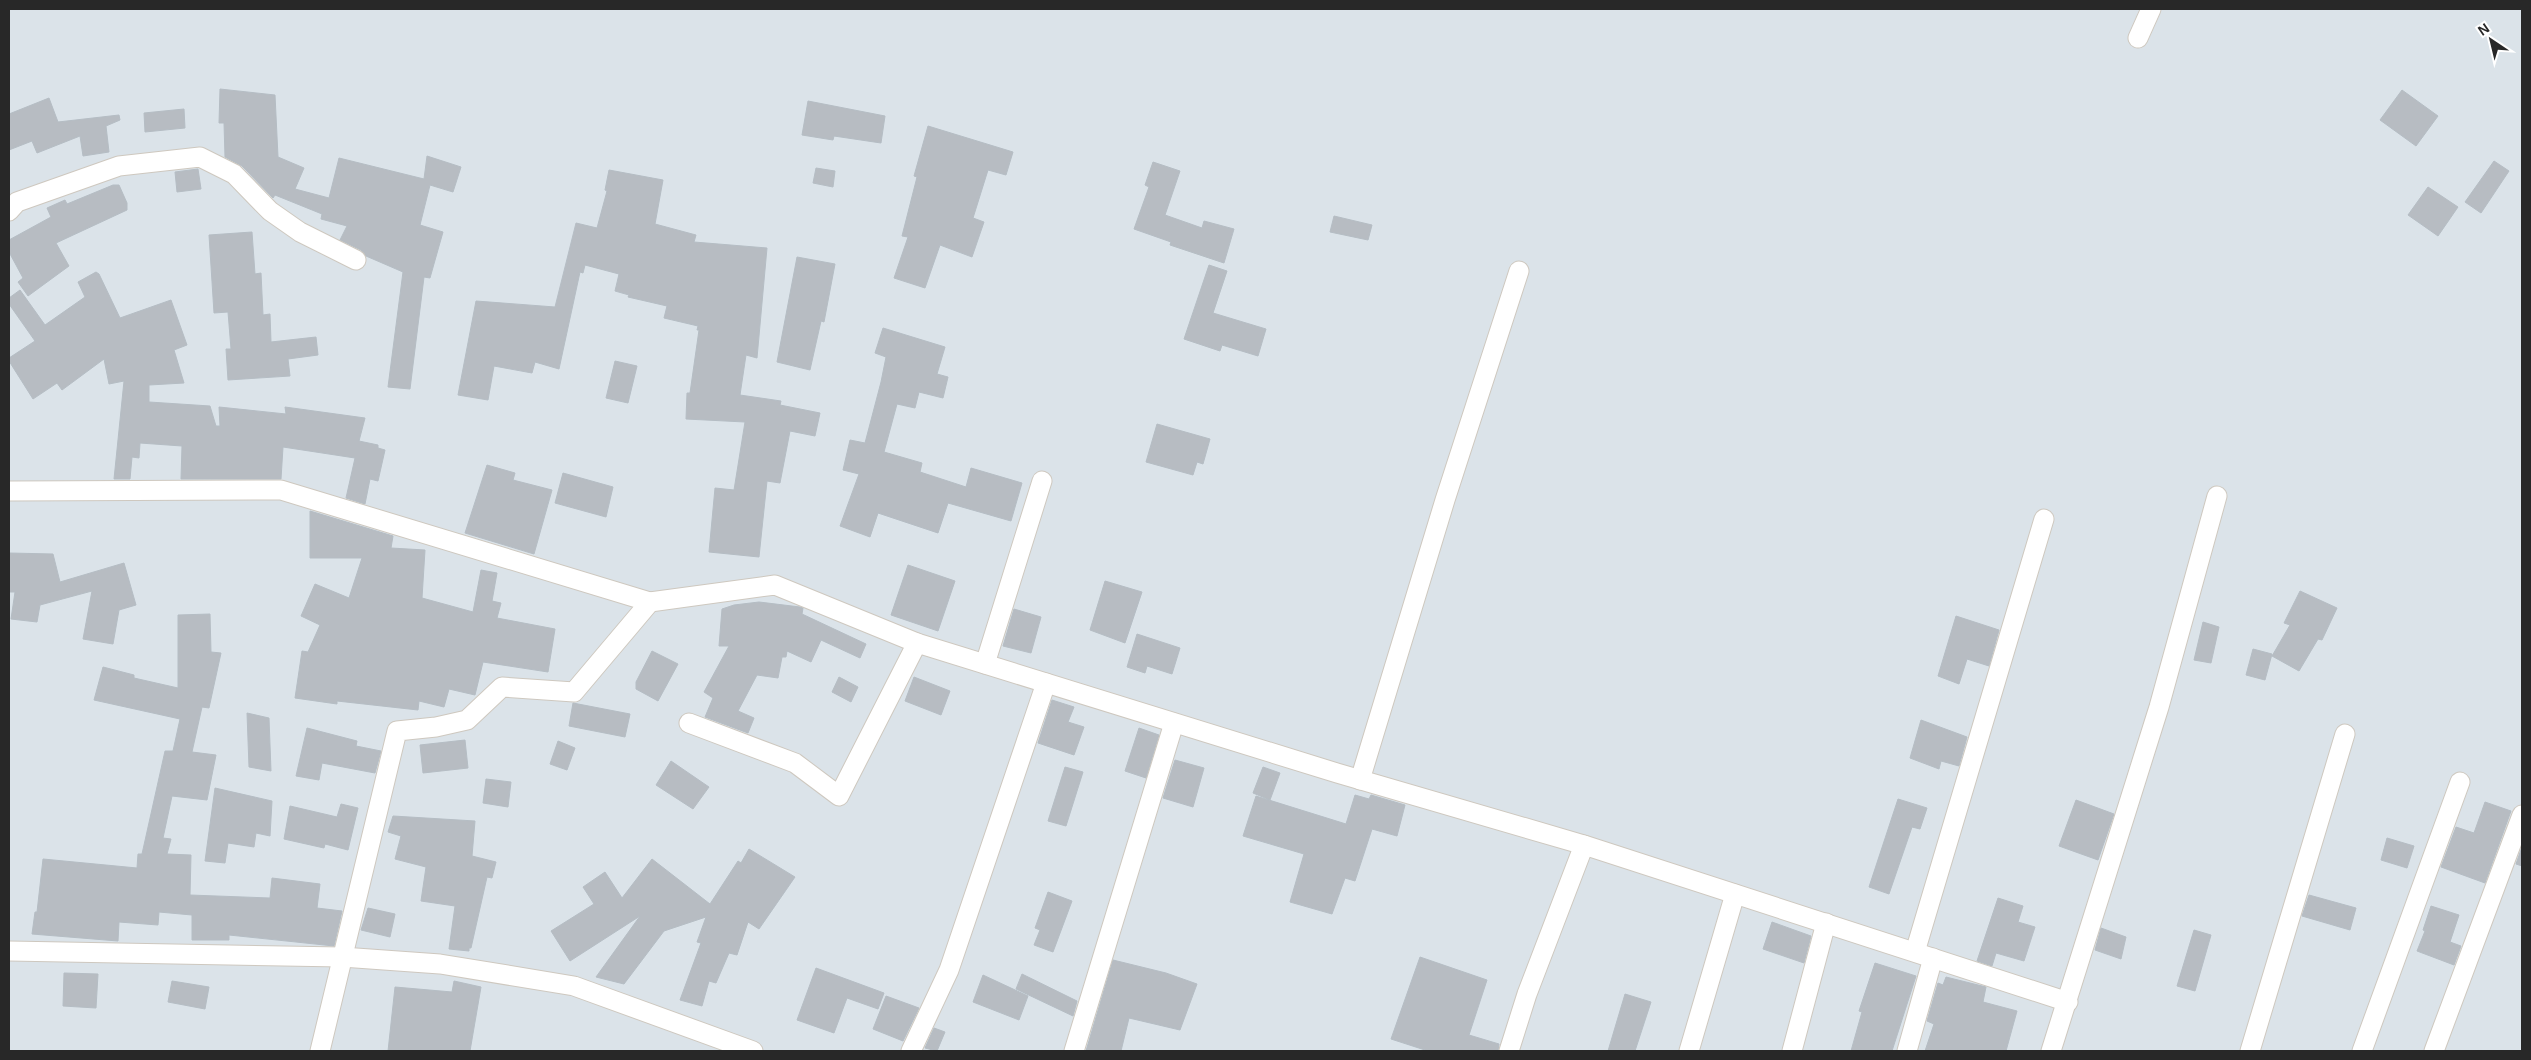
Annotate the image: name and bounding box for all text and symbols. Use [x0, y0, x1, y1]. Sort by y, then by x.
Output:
north arrow [2466, 15, 2516, 65]
text: N [2475, 20, 2492, 39]

